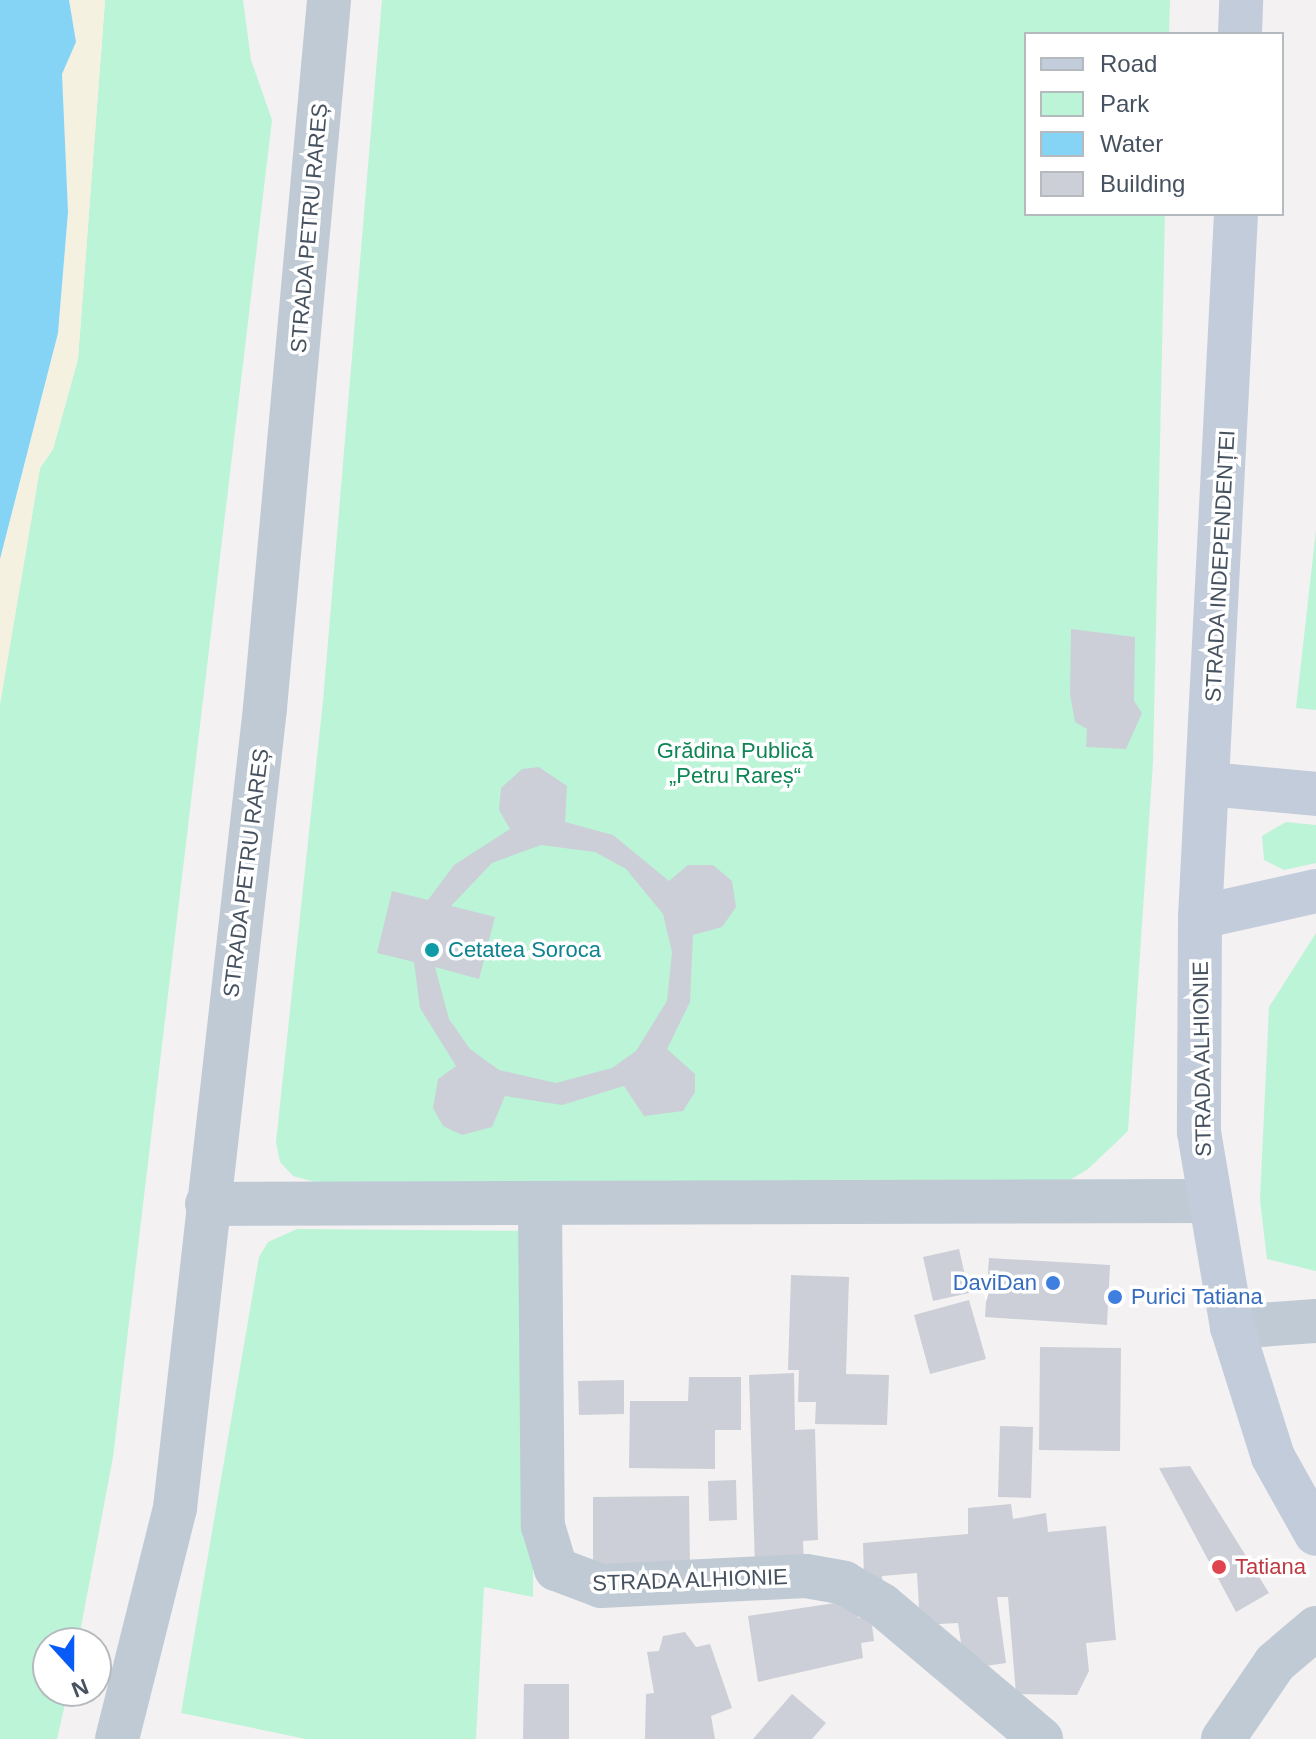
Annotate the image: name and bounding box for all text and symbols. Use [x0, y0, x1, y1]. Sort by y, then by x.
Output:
legend [1024, 32, 1284, 216]
text: Road [1100, 50, 1157, 77]
text: Park [1100, 90, 1149, 117]
street label: STRADA PETRU RAREȘ [285, 101, 333, 355]
text: Water [1100, 130, 1163, 157]
text: Building [1100, 170, 1185, 197]
street label: STRADA INDEPENDENȚEI [1200, 429, 1240, 703]
park label: Grădina Publică „Petru Rareș“ [657, 737, 813, 788]
street label: STRADA PETRU RAREȘ [218, 746, 274, 1000]
place label: Cetatea Soroca [448, 937, 601, 963]
marker: Cetatea Soroca [423, 941, 441, 959]
street label: STRADA ALHIONIE [1187, 960, 1217, 1158]
place label: DaviDan [953, 1270, 1037, 1296]
marker: DaviDan [1044, 1274, 1062, 1292]
place label: Purici Tatiana [1131, 1284, 1263, 1310]
marker: Purici Tatiana [1106, 1288, 1124, 1306]
place label: Tatiana [1235, 1554, 1306, 1580]
marker: Tatiana [1210, 1558, 1228, 1576]
street label: STRADA ALHIONIE [591, 1563, 789, 1597]
north arrow [32, 1627, 112, 1707]
text: N [68, 1673, 92, 1703]

